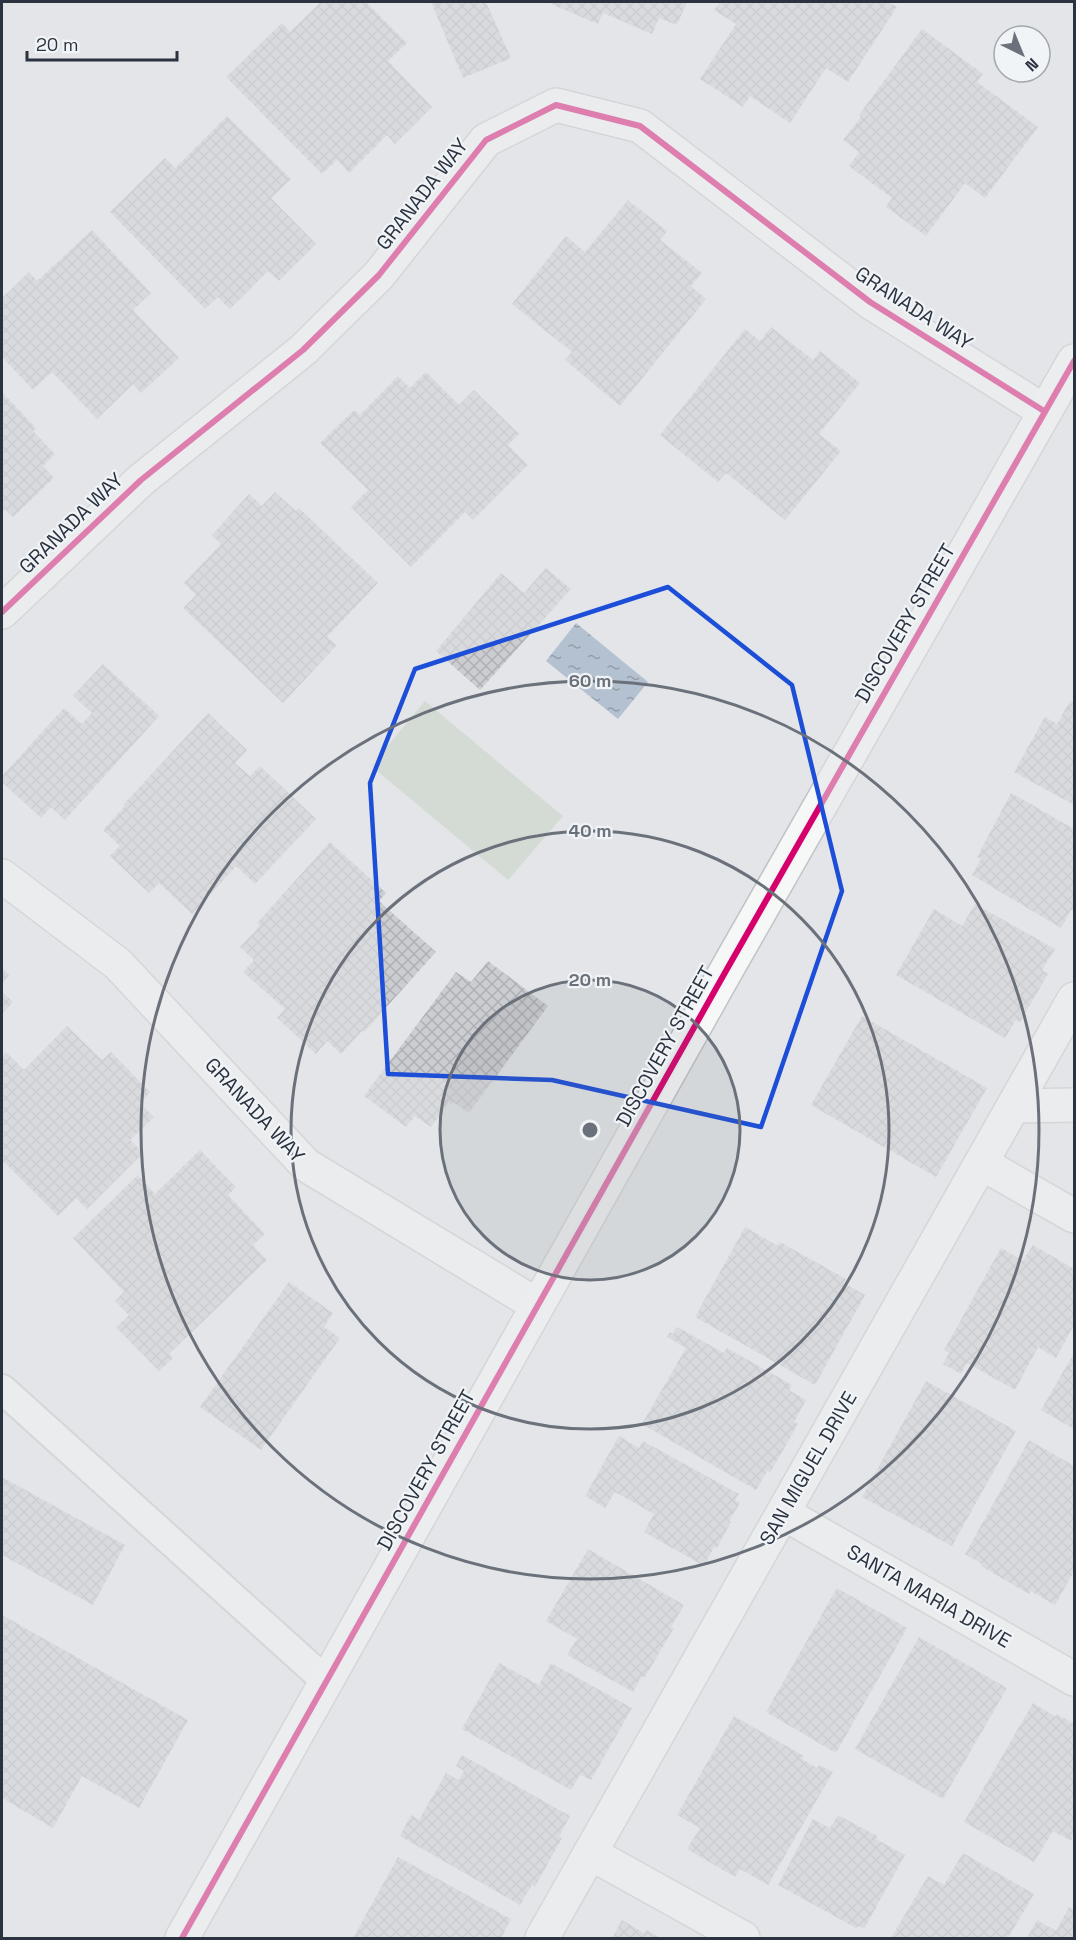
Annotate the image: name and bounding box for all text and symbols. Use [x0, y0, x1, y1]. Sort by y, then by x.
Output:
scale bar [27, 24, 177, 62]
north arrow [992, 24, 1052, 84]
text: 20 m [36, 33, 79, 56]
text: N [1021, 53, 1043, 76]
street label: GRANADA WAY [370, 133, 474, 255]
street label: GRANADA WAY [850, 260, 978, 356]
street label: GRANADA WAY [13, 467, 129, 579]
street label: DISCOVERY STREET [849, 538, 961, 707]
text: 60 m [569, 669, 611, 692]
text: 40 m [568, 819, 612, 842]
street label: DISCOVERY STREET [610, 961, 720, 1131]
text: 20 m [569, 968, 611, 991]
street label: GRANADA WAY [199, 1052, 311, 1168]
centre of rings [580, 1120, 600, 1140]
street label: DISCOVERY STREET [371, 1385, 481, 1555]
street label: SAN MIGUEL DRIVE [753, 1387, 863, 1549]
street label: SANTA MARIA DRIVE [842, 1538, 1016, 1654]

